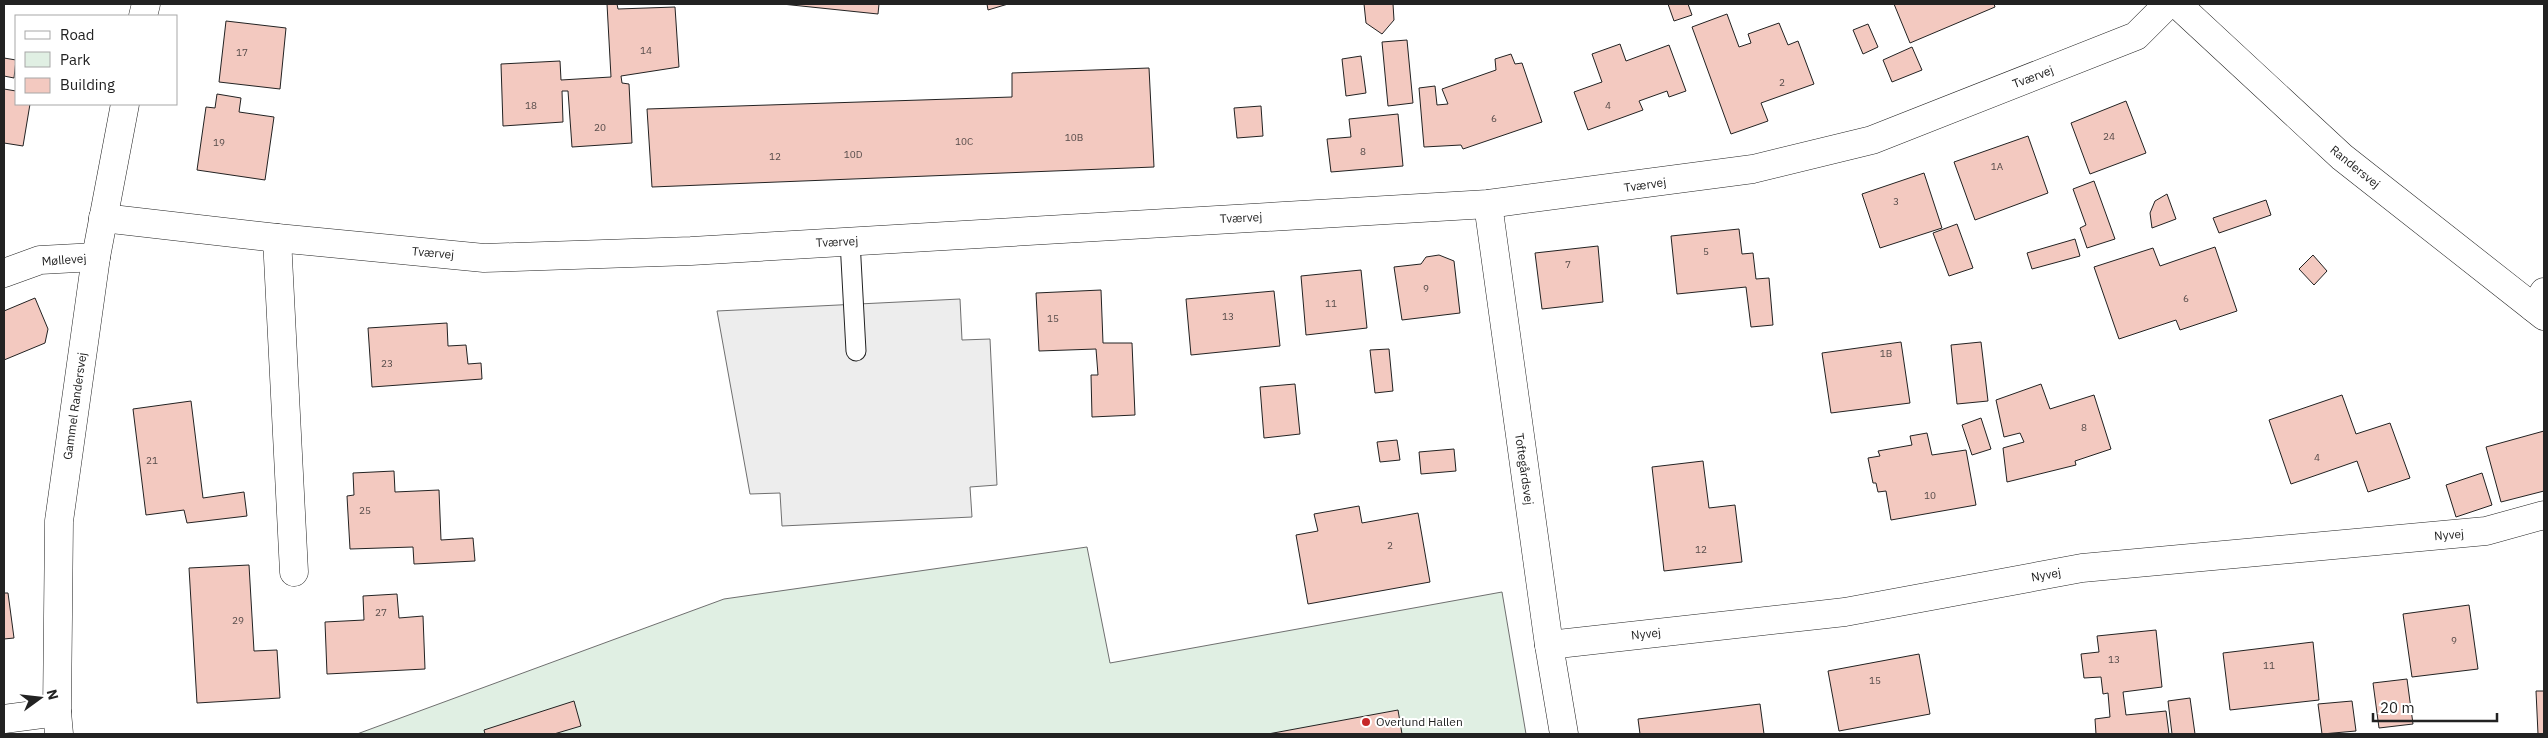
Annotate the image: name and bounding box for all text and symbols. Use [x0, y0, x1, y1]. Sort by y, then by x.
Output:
legend [15, 15, 178, 105]
text: Road [60, 25, 95, 44]
house number: 14 [640, 44, 652, 57]
house number: 17 [236, 46, 248, 59]
text: Park [60, 50, 90, 69]
street label: Tværvej [2010, 62, 2055, 91]
text: Building [60, 75, 115, 94]
house number: 2 [1779, 76, 1785, 89]
house number: 18 [525, 99, 537, 112]
house number: 4 [1605, 99, 1611, 112]
house number: 6 [1491, 112, 1497, 125]
house number: 20 [594, 121, 606, 134]
house number: 24 [2103, 130, 2115, 143]
house number: 10B [1065, 131, 1083, 144]
house number: 10C [955, 135, 973, 148]
house number: 19 [213, 136, 225, 149]
street label: Randersvej [2327, 142, 2383, 191]
house number: 8 [1360, 145, 1366, 158]
house number: 10D [844, 148, 863, 161]
house number: 12 [769, 150, 781, 163]
house number: 1A [1991, 160, 2004, 173]
street label: Tværvej [1623, 174, 1667, 195]
house number: 3 [1893, 195, 1899, 208]
street label: Tværvej [1219, 209, 1263, 226]
street label: Tværvej [815, 233, 859, 250]
street label: Tværvej [411, 243, 455, 262]
house number: 5 [1703, 245, 1709, 258]
street label: Møllevej [41, 250, 87, 269]
house number: 7 [1565, 258, 1571, 271]
house number: 9 [1423, 282, 1429, 295]
house number: 6 [2183, 292, 2189, 305]
house number: 11 [1325, 297, 1337, 310]
house number: 13 [1222, 310, 1234, 323]
house number: 15 [1047, 312, 1059, 325]
house number: 1B [1880, 347, 1892, 360]
street label: Gammel Randersvej [60, 351, 89, 461]
house number: 23 [381, 357, 393, 370]
house number: 8 [2081, 421, 2087, 434]
street label: Toftegårdsvej [1512, 432, 1537, 506]
house number: 4 [2314, 451, 2320, 464]
house number: 21 [146, 454, 158, 467]
house number: 10 [1924, 489, 1936, 502]
house number: 25 [359, 504, 371, 517]
street label: Nyvej [2433, 526, 2464, 543]
house number: 2 [1387, 539, 1393, 552]
house number: 12 [1695, 543, 1707, 556]
street label: Nyvej [2030, 565, 2062, 584]
house number: 27 [375, 606, 387, 619]
house number: 29 [232, 614, 244, 627]
street label: Nyvej [1630, 624, 1662, 643]
house number: 9 [2451, 634, 2457, 647]
house number: 13 [2108, 653, 2120, 666]
house number: 11 [2263, 659, 2275, 672]
north arrow [15, 673, 65, 723]
house number: 15 [1869, 674, 1881, 687]
text: N [43, 687, 63, 702]
scale bar [2373, 690, 2497, 722]
text: 20 m [2380, 698, 2415, 717]
place label: Overlund Hallen [1376, 714, 1463, 729]
marker: Overlund Hallen [1360, 716, 1372, 728]

